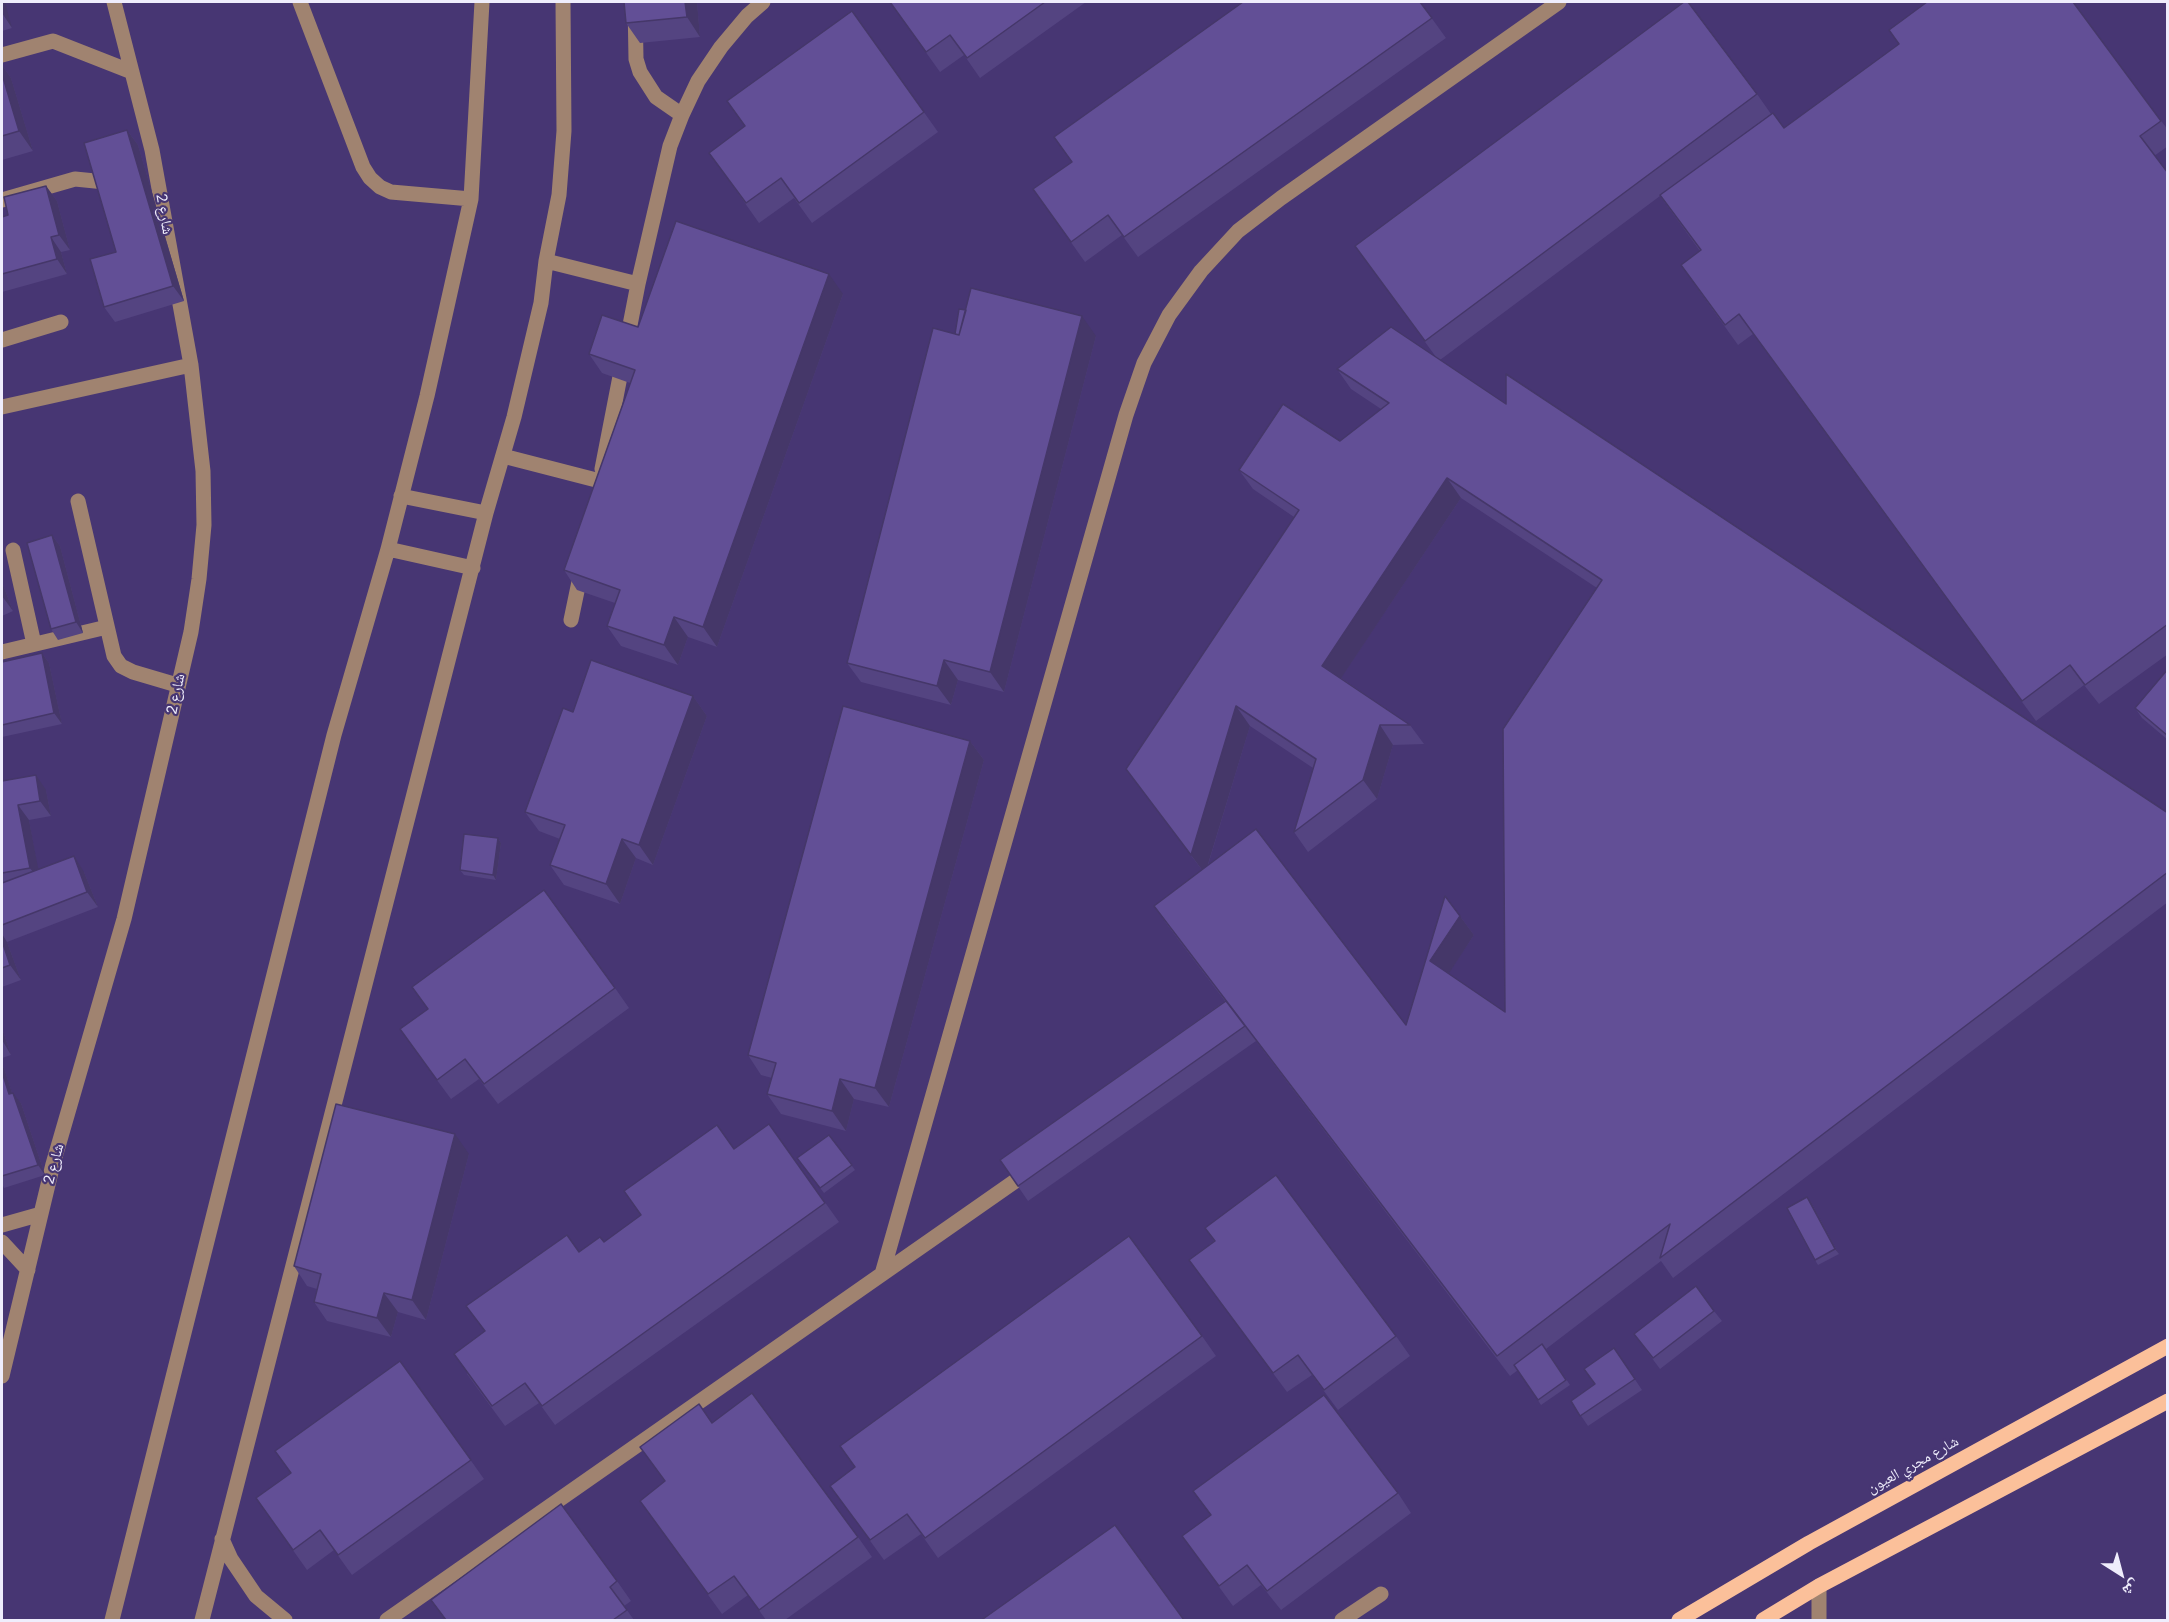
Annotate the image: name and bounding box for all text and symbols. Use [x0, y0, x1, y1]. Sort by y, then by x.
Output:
street label: شارع 2 [152, 192, 176, 236]
street label: شارع 2 [163, 672, 189, 716]
street label: شارع 2 [40, 1142, 68, 1186]
street label: شارع مجري العيون [1864, 1432, 1962, 1498]
north arrow [2091, 1544, 2151, 1604]
text: ش [2119, 1575, 2144, 1602]

